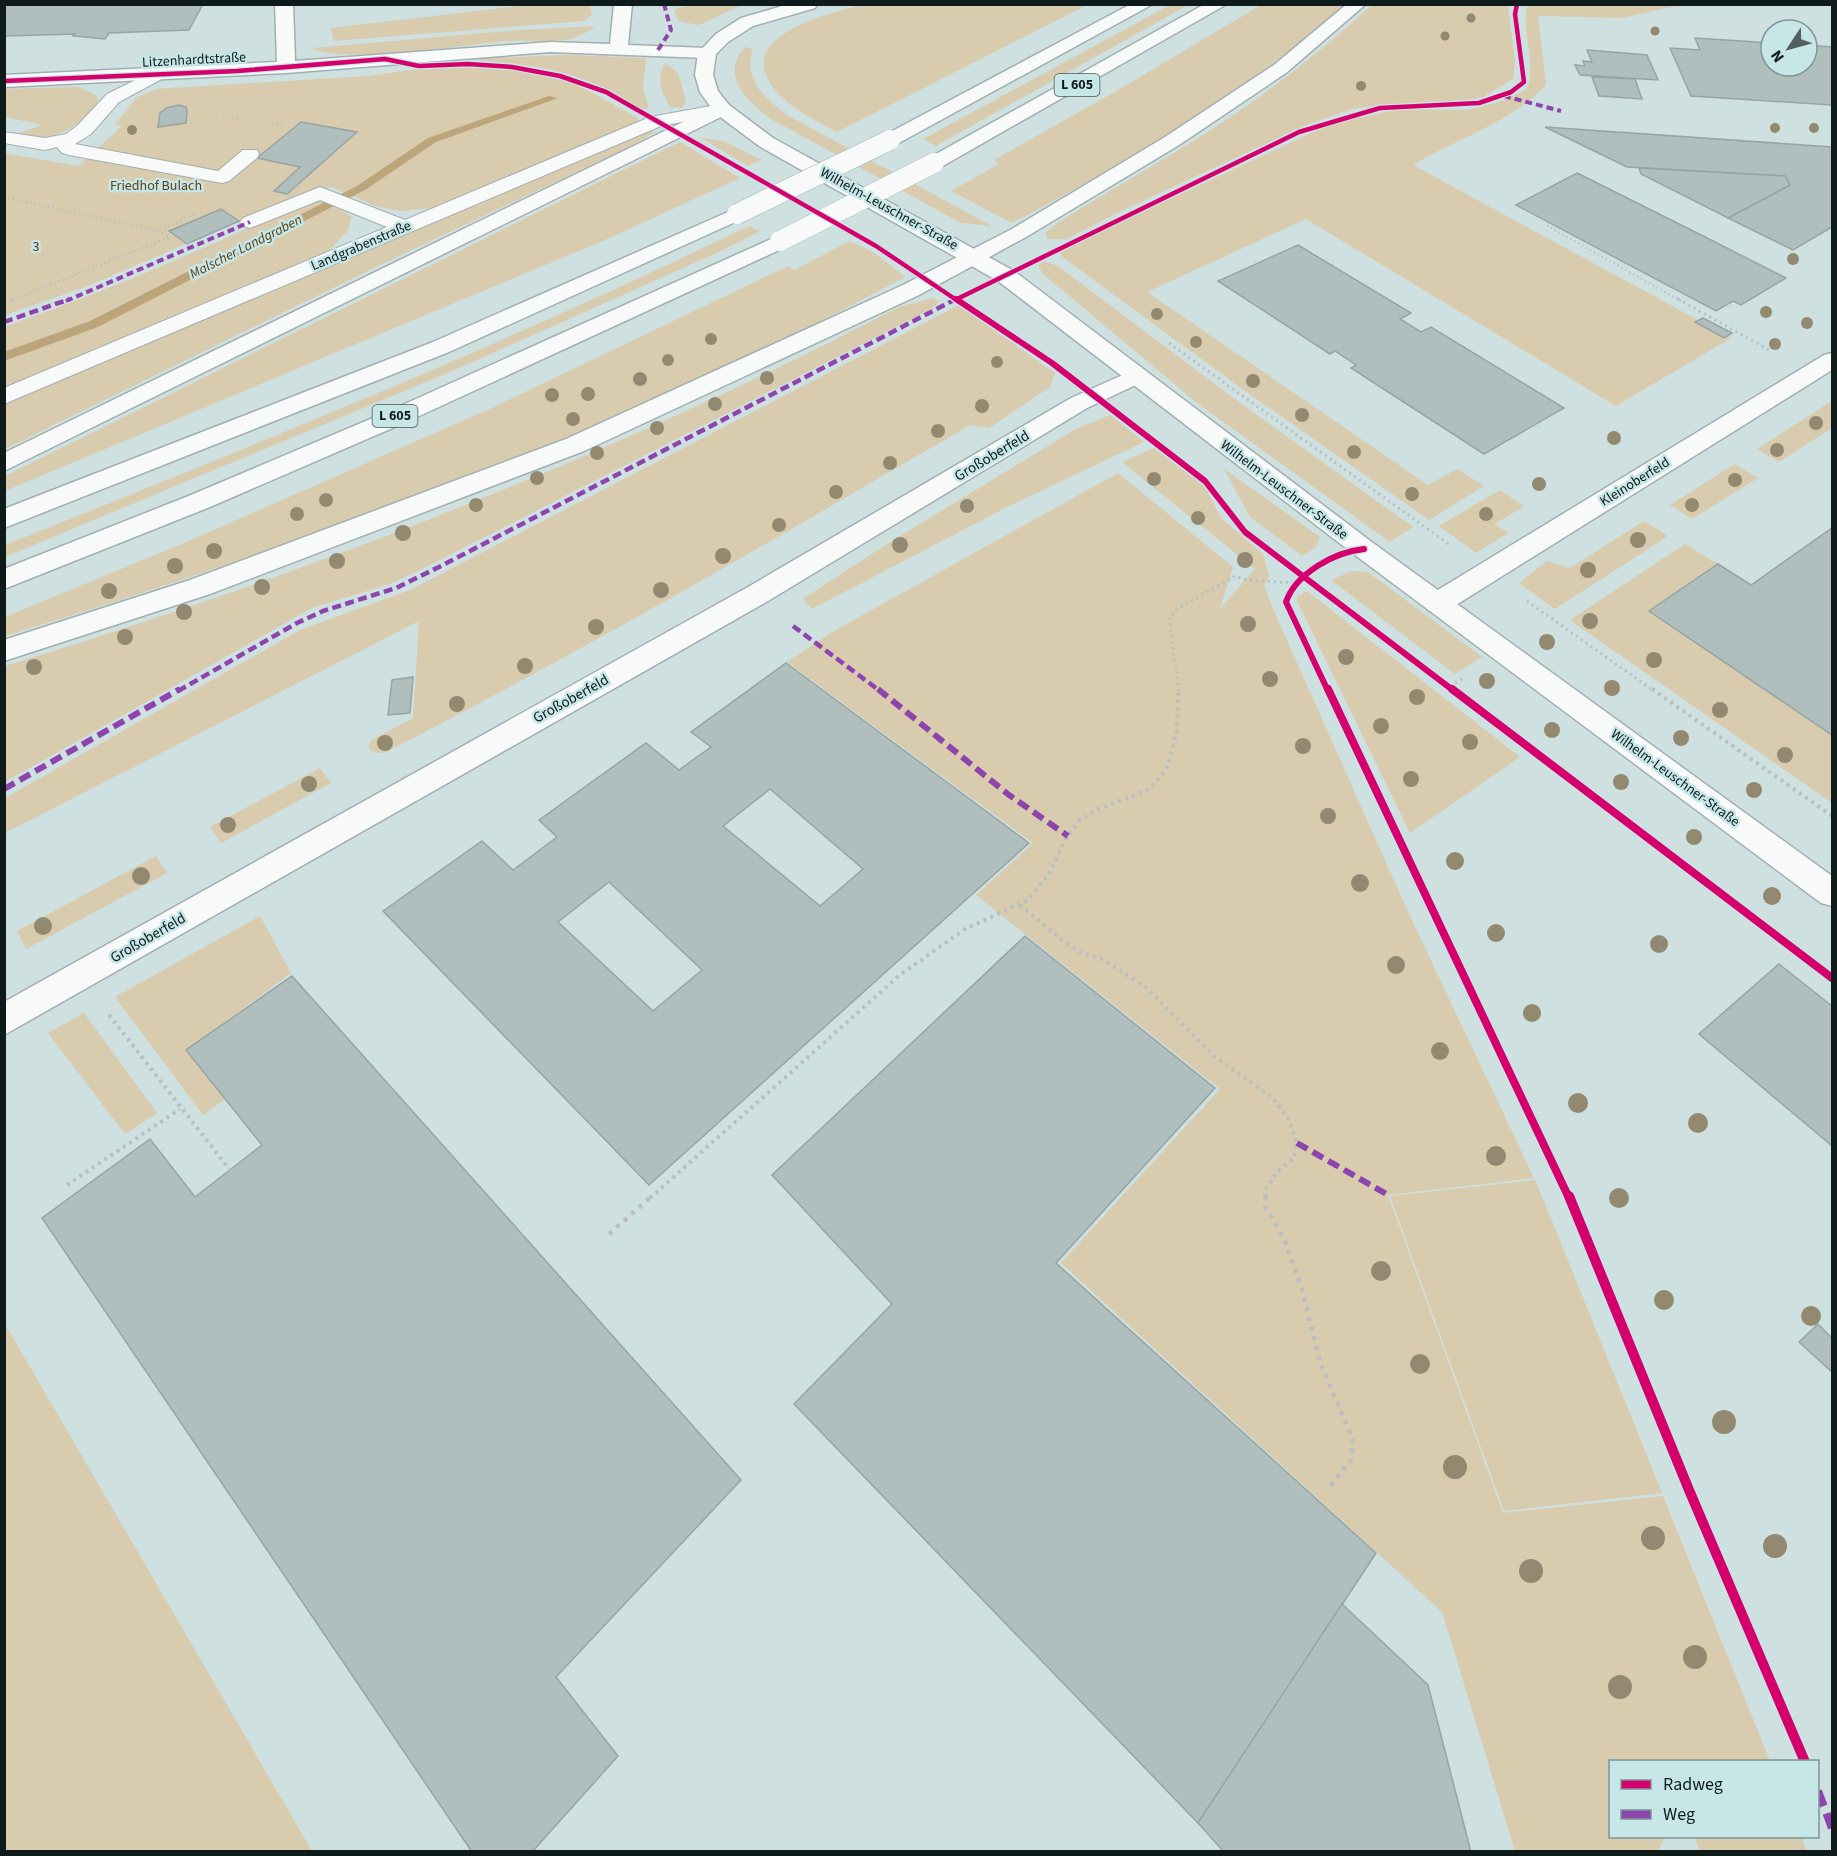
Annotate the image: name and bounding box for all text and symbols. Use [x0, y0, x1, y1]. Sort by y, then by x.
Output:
north arrow [1759, 18, 1819, 78]
text: N [1766, 45, 1790, 67]
street label: Litzenhardtstraße [142, 47, 247, 73]
road number: L 605 [1054, 74, 1100, 96]
street label: Wilhelm-Leuschner-Straße [816, 163, 962, 255]
park label: Friedhof Bulach [110, 176, 202, 196]
water label: Malscher Landgraben [186, 210, 306, 284]
street label: Landgrabenstraße [308, 216, 414, 276]
park label: 3 [33, 237, 40, 257]
road number: L 605 [372, 405, 418, 427]
street label: Großoberfeld [951, 425, 1033, 487]
street label: Wilhelm-Leuschner-Straße [1216, 435, 1352, 545]
street label: Kleinoberfeld [1596, 453, 1674, 511]
street label: Großoberfeld [529, 669, 613, 729]
street label: Wilhelm-Leuschner-Straße [1606, 724, 1744, 832]
street label: Großoberfeld [106, 908, 190, 968]
legend [1609, 1760, 1819, 1838]
text: Radweg [1663, 1772, 1723, 1797]
text: Weg [1663, 1802, 1695, 1827]

